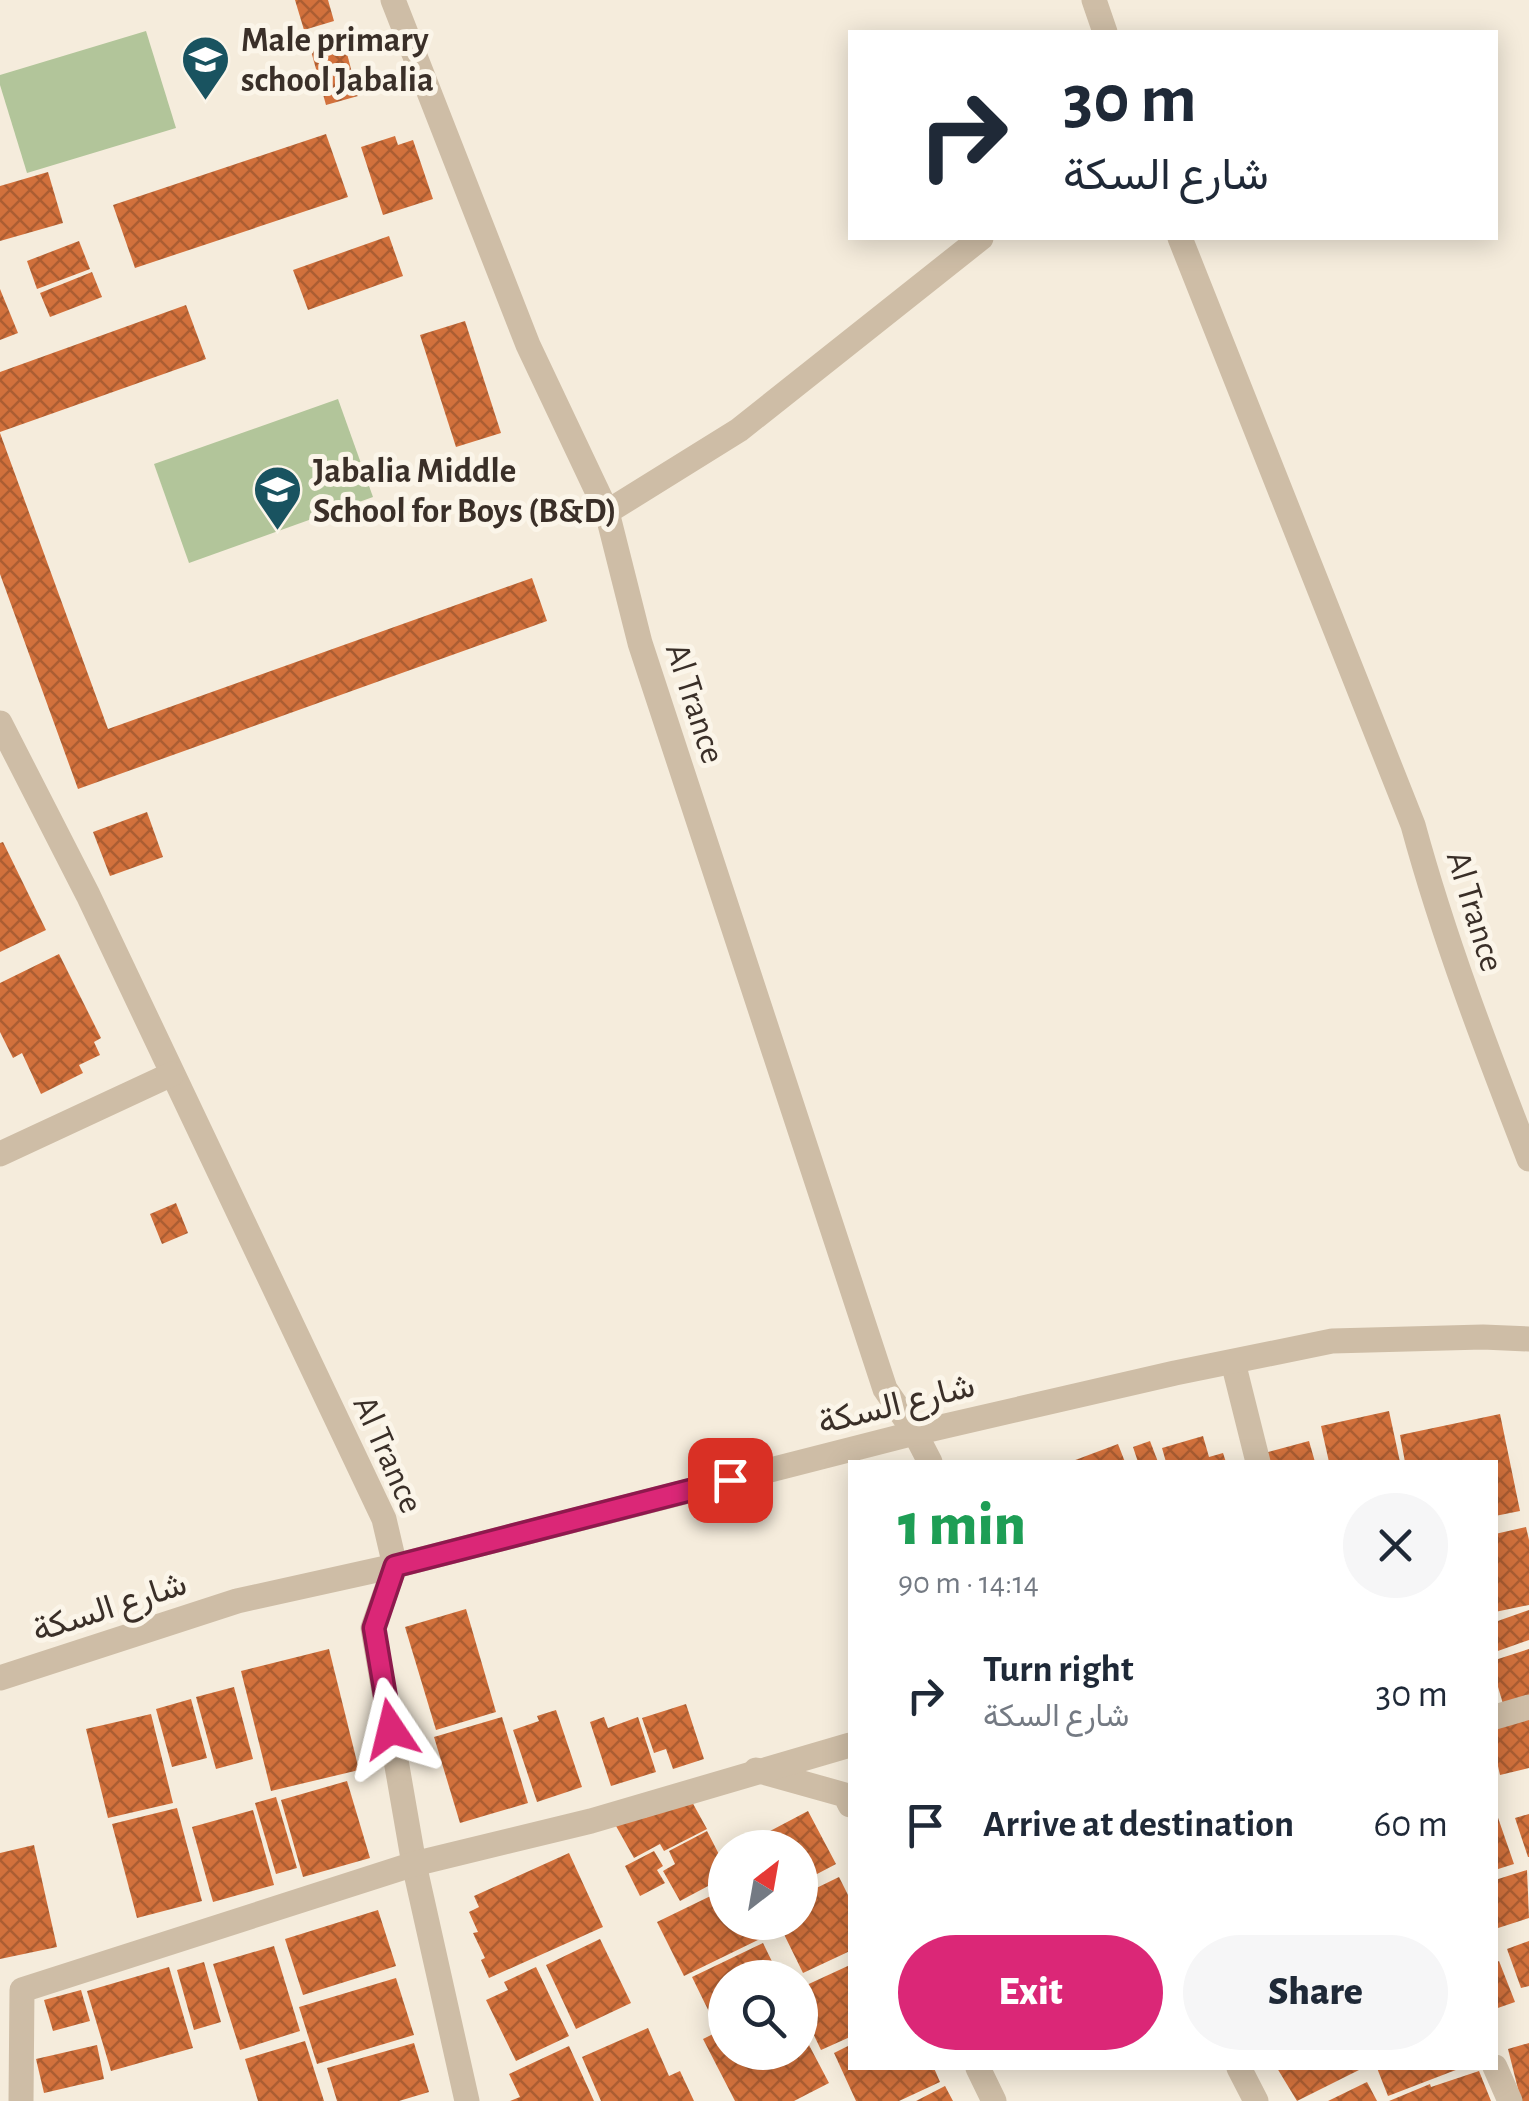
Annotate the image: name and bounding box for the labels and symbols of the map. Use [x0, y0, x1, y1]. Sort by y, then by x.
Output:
place label: Male primary school Jabalia [241, 23, 434, 98]
school or university icon: Male primary school Jabalia [180, 33, 232, 101]
place label: Jabalia Middle School for Boys (B&D) [313, 454, 617, 529]
school or university icon: Jabalia Middle School for Boys (B&D) [252, 464, 304, 532]
street label: Al Trance [659, 639, 730, 768]
street label: Al Trance [1440, 847, 1509, 976]
street label: شارع السكة [815, 1368, 979, 1446]
street label: Al Trance [346, 1391, 429, 1518]
pin [688, 1438, 773, 1523]
street label: شارع السكة [28, 1566, 192, 1654]
position arrow [339, 1677, 443, 1781]
north arrow [708, 1830, 818, 1940]

